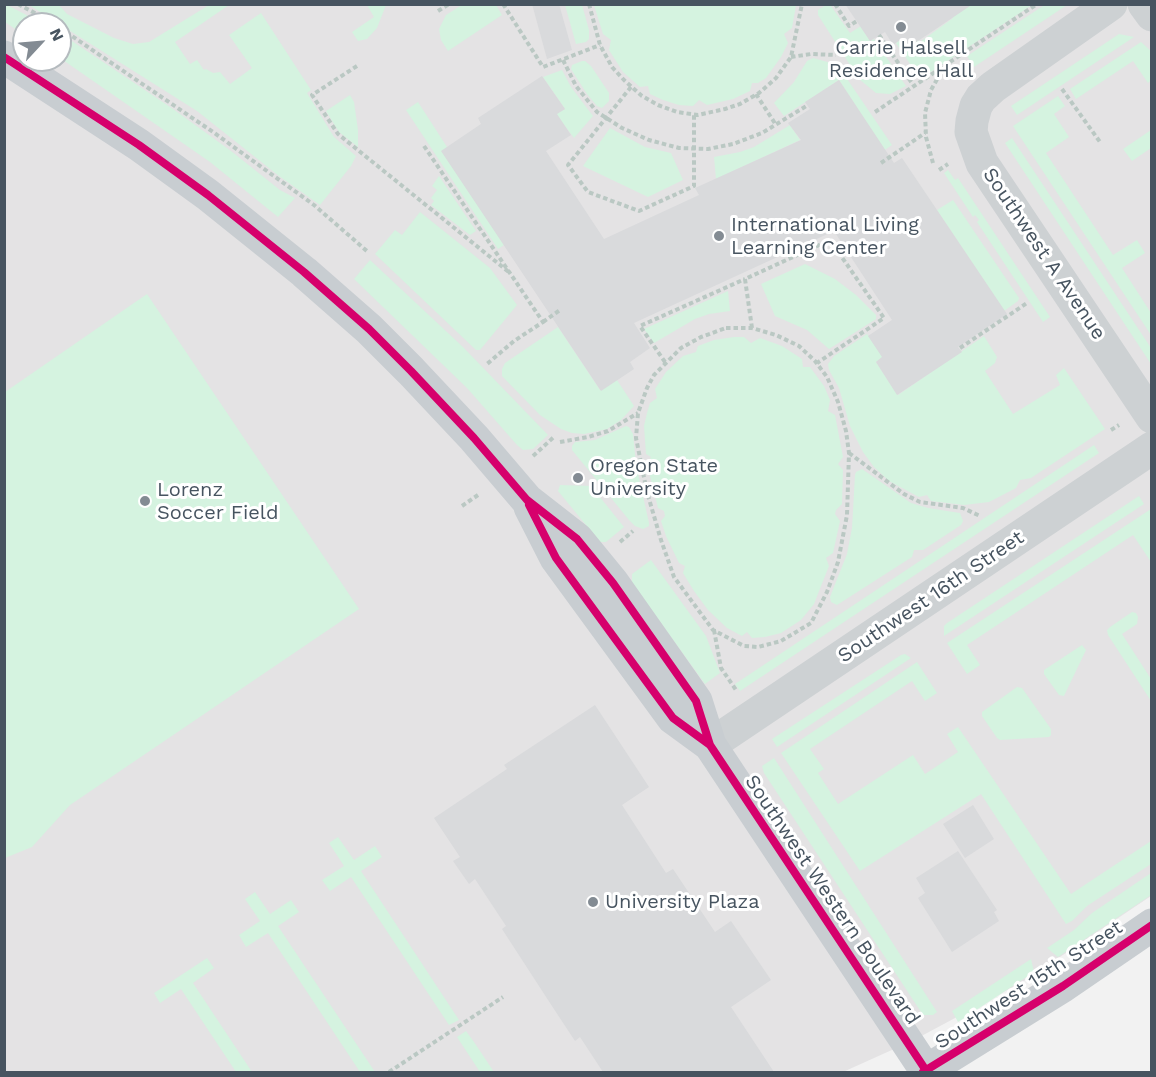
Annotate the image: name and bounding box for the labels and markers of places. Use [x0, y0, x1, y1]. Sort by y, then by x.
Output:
marker: Carrie Halsell Residence Hall [894, 20, 908, 34]
place label: Carrie Halsell Residence Hall [829, 36, 973, 83]
place label: International Living Learning Center [731, 213, 919, 260]
marker: International Living Learning Center [712, 229, 726, 243]
place label: Oregon State University [590, 454, 718, 501]
marker: Oregon State University [571, 471, 585, 485]
place label: Lorenz Soccer Field [157, 478, 278, 525]
marker: Lorenz Soccer Field [138, 494, 152, 508]
place label: University Plaza [605, 890, 759, 914]
marker: University Plaza [586, 895, 600, 909]

